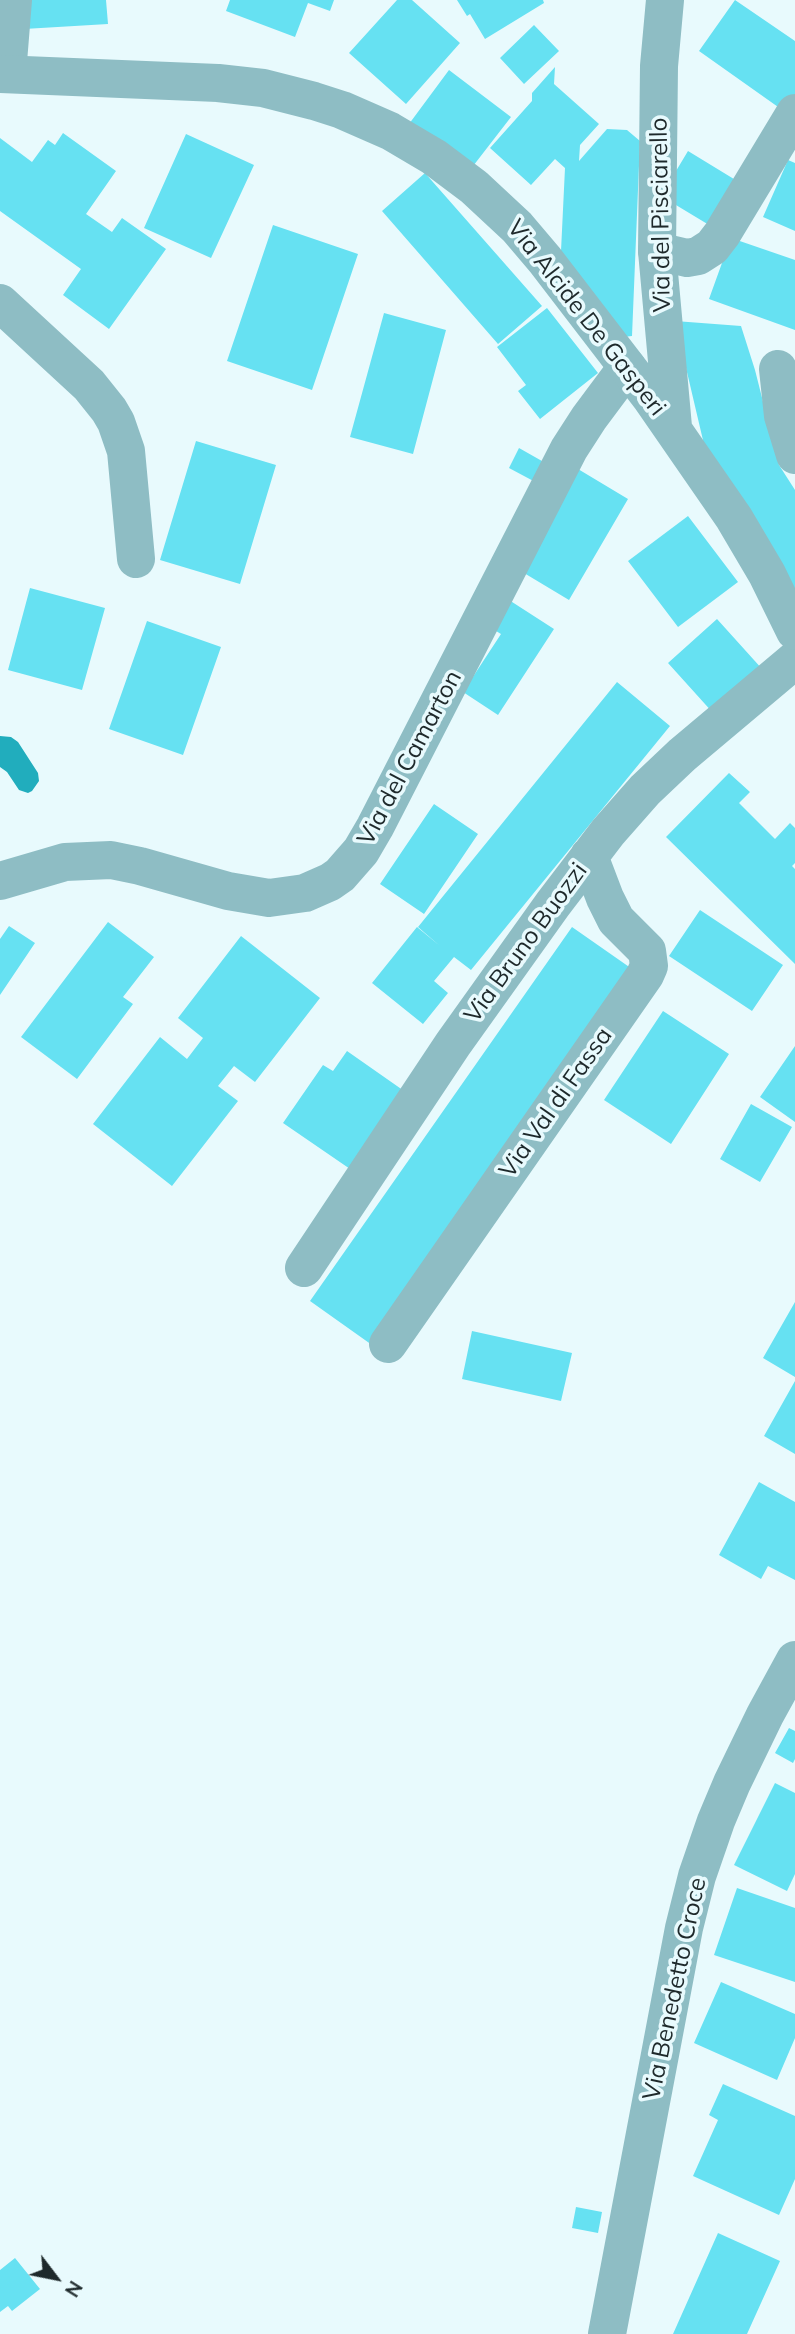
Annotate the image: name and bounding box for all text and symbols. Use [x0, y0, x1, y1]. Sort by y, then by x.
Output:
street label: Via del Pisciarello [645, 117, 677, 313]
street label: Via Alcide De Gasperi [501, 214, 671, 422]
street label: Via del Camarton [352, 666, 468, 850]
street label: Via Bruno Buozzi [458, 858, 594, 1028]
street label: Via Val di Fassa [493, 1022, 619, 1184]
street label: Via Benedetto Croce [637, 1875, 713, 2103]
north arrow [21, 2243, 91, 2313]
text: N [60, 2277, 88, 2302]

